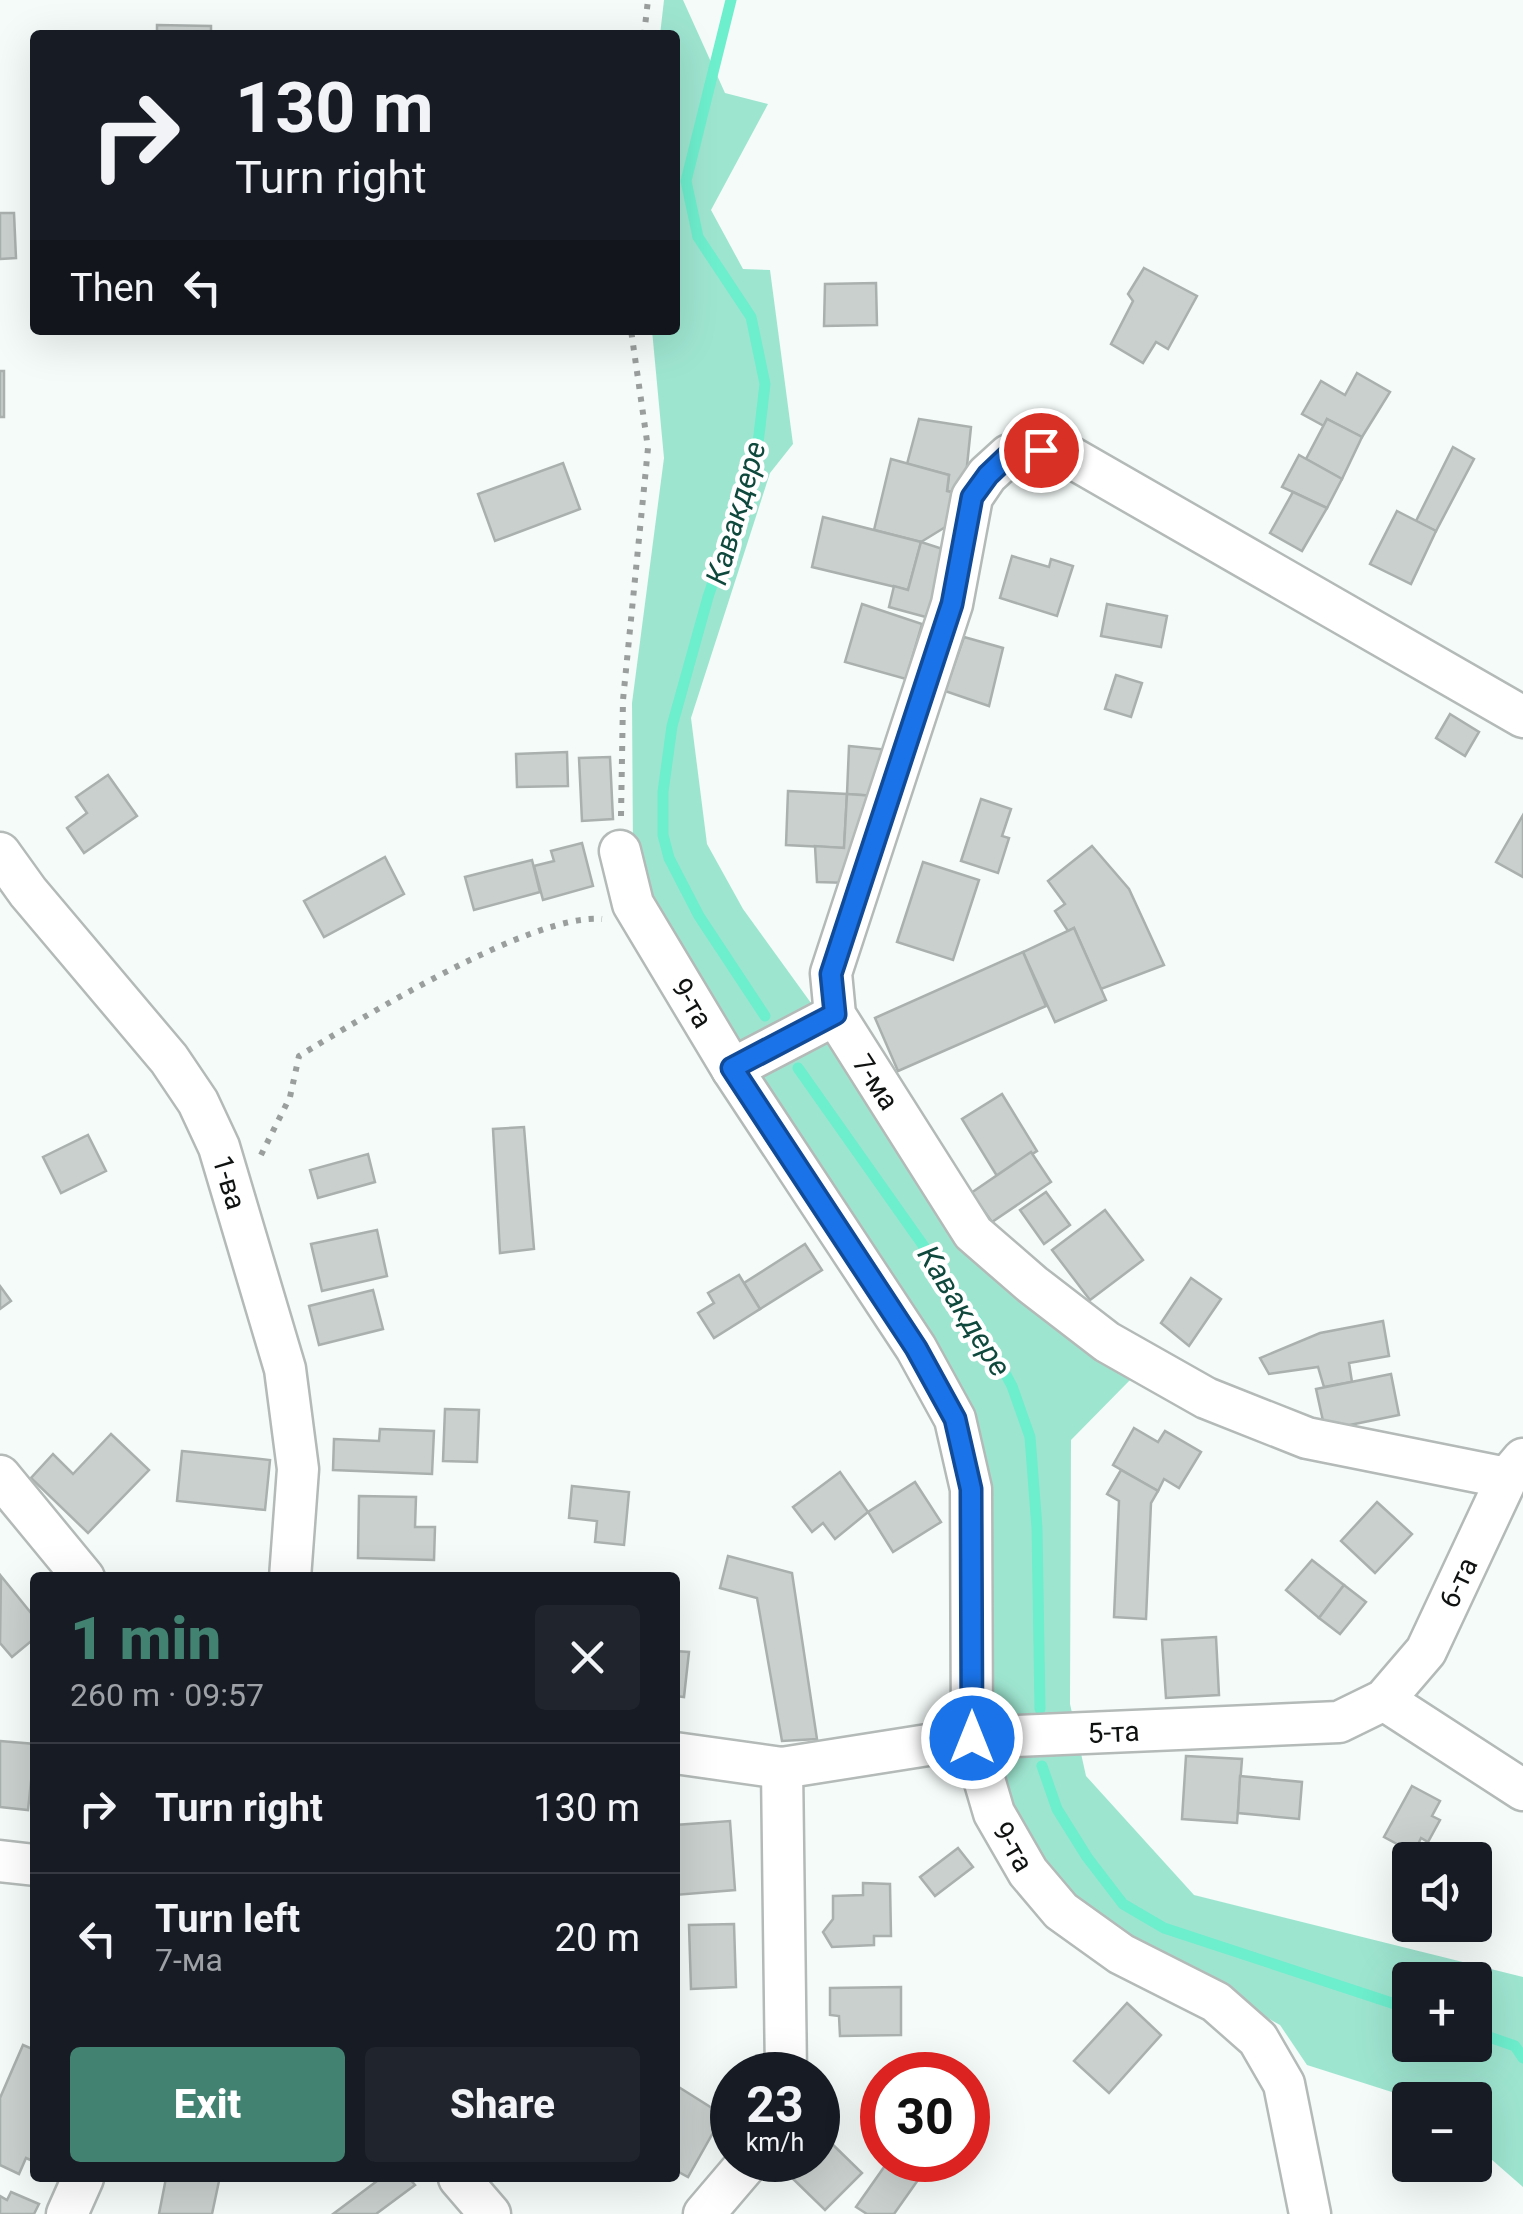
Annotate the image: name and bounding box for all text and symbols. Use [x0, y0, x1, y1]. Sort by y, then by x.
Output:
text: 130 m [235, 67, 434, 149]
icon: right [70, 70, 200, 200]
text: Turn right [235, 151, 427, 204]
icon: left [175, 260, 230, 315]
text: Then [70, 266, 155, 310]
pin [999, 408, 1084, 493]
icon: arrive [1014, 423, 1069, 478]
water label: Кавакдере [698, 437, 773, 589]
street label: 9-та [664, 972, 719, 1034]
street label: 7-ма [846, 1048, 906, 1116]
street label: 1-ва [205, 1152, 253, 1213]
water label: Кавакдере [910, 1239, 1018, 1383]
street label: 6-та [1433, 1552, 1484, 1613]
text: 1 min [70, 1603, 221, 1674]
button: close [535, 1605, 640, 1710]
text: 260 m · 09:57 [70, 1676, 264, 1714]
position arrow [920, 1686, 1024, 1790]
street label: 5-та [1087, 1715, 1140, 1750]
icon: right [70, 1781, 125, 1836]
text: Turn right [155, 1786, 323, 1830]
text: 130 m [533, 1786, 640, 1830]
street label: 9-та [986, 1816, 1040, 1878]
map controls [1392, 1842, 1492, 2182]
button: sound [1392, 1842, 1492, 1942]
text: Turn left [155, 1897, 300, 1941]
icon: left [70, 1911, 125, 1966]
text: 20 m [555, 1916, 640, 1960]
text: 7-ма [155, 1941, 223, 1979]
button: + [1392, 1962, 1492, 2062]
button: Exit [70, 2047, 345, 2162]
button: Share [365, 2047, 640, 2162]
speed limit sign: 30 [860, 2052, 990, 2182]
text: 23 [746, 2076, 804, 2134]
button: − [1392, 2082, 1492, 2182]
text: km/h [746, 2128, 804, 2157]

